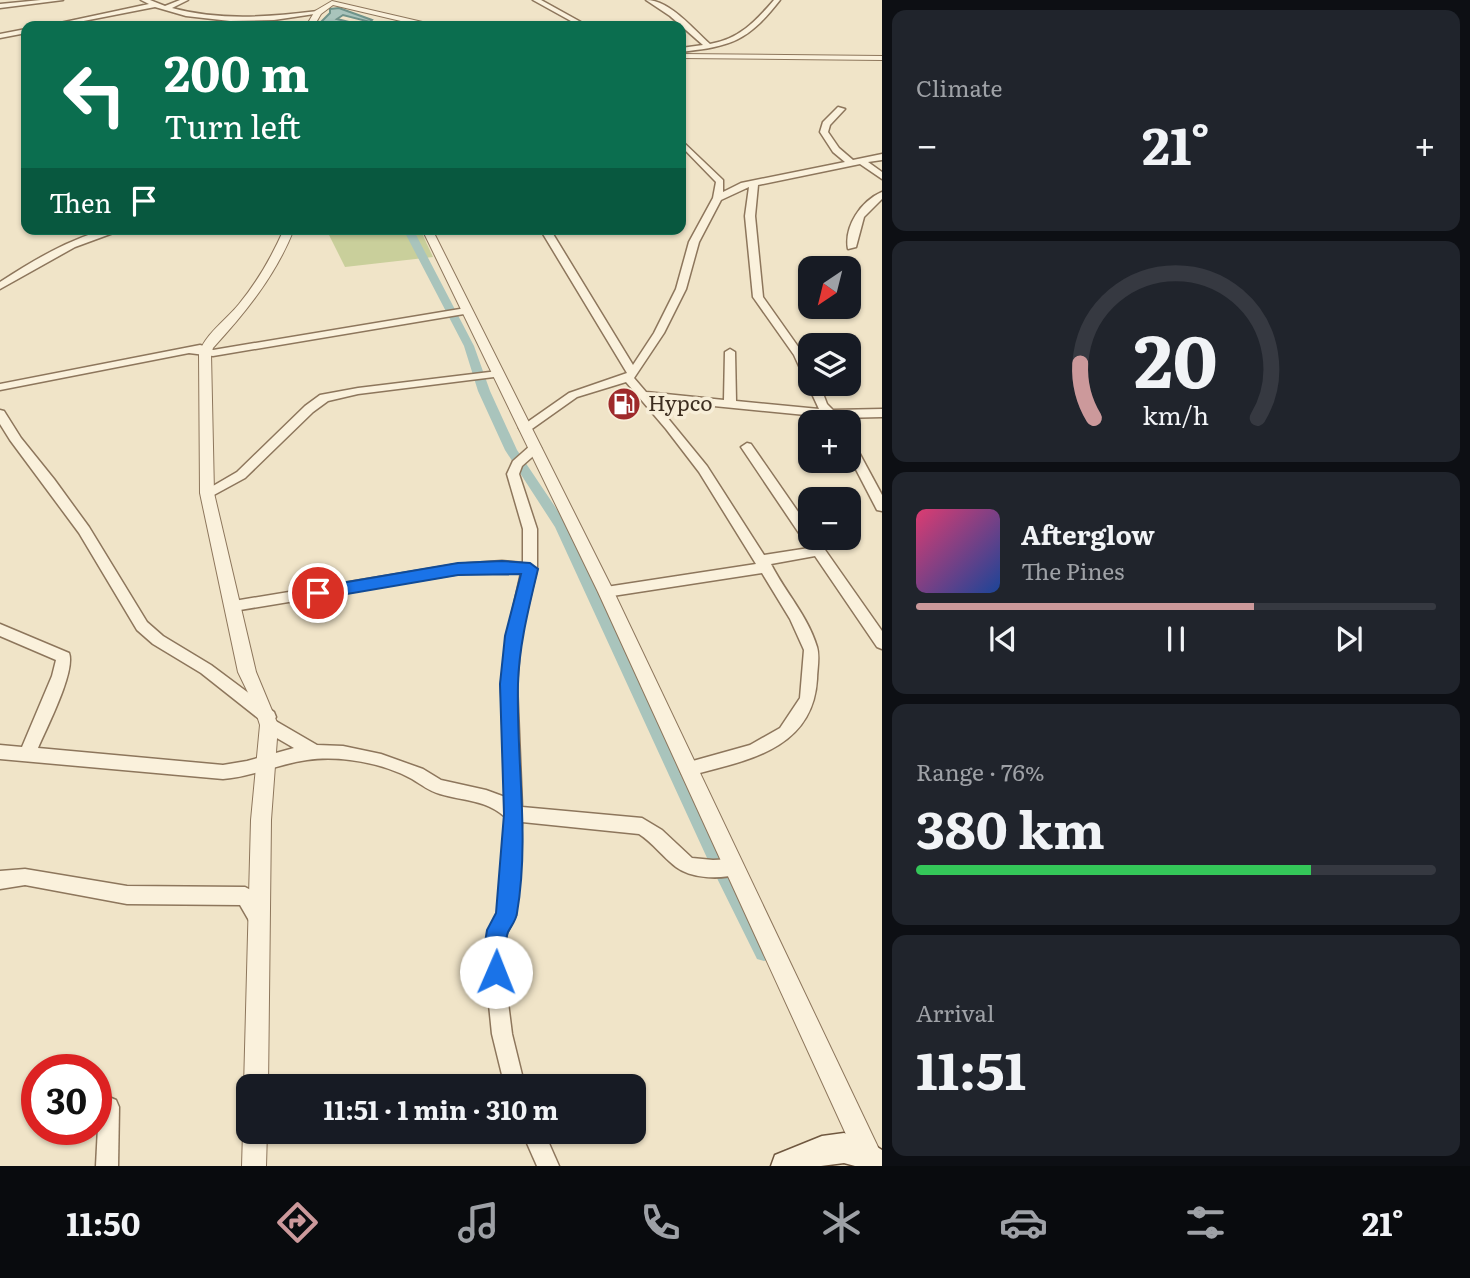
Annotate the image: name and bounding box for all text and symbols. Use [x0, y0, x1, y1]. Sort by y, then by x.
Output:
text: 200 m [164, 34, 309, 107]
icon: left [49, 49, 140, 140]
text: Climate [916, 70, 1002, 104]
text: Turn left [164, 101, 301, 149]
text: 21° [1142, 104, 1210, 181]
text: − [916, 114, 938, 171]
text: + [1414, 114, 1436, 171]
text: Then [49, 182, 111, 221]
icon: arrive [125, 182, 163, 220]
north arrow [798, 256, 861, 318]
map controls [798, 256, 861, 550]
text: 20 [1134, 302, 1218, 410]
button: layers [798, 333, 861, 396]
fuel station icon: Hypco [605, 385, 643, 423]
place label: Hypco [648, 386, 713, 417]
text: km/h [1143, 396, 1209, 433]
button: + [798, 410, 861, 473]
button: − [798, 487, 861, 550]
text: Afterglow [1021, 514, 1155, 553]
text: The Pines [1021, 553, 1124, 587]
pin [288, 563, 348, 623]
icon: arrive [299, 574, 337, 612]
icon: previous [984, 620, 1022, 658]
icon: pause [1157, 620, 1195, 658]
icon: next [1330, 620, 1368, 658]
text: Range · 76% [916, 754, 1044, 788]
text: 380 km [916, 788, 1105, 865]
position arrow [459, 935, 533, 1009]
text: Arrival [916, 995, 995, 1029]
text: 11:51 [916, 1029, 1026, 1106]
speed limit sign: 30 [21, 1054, 112, 1145]
text: 11:51 · 1 min · 310 m [324, 1089, 558, 1128]
text: 11:50 [66, 1198, 140, 1246]
icon: directions [273, 1198, 322, 1247]
icon: music [454, 1198, 503, 1247]
icon: phone [636, 1198, 685, 1247]
icon: climate [817, 1198, 866, 1247]
icon: car [999, 1198, 1048, 1247]
icon: filters [1181, 1198, 1230, 1247]
text: 21° [1362, 1198, 1404, 1246]

